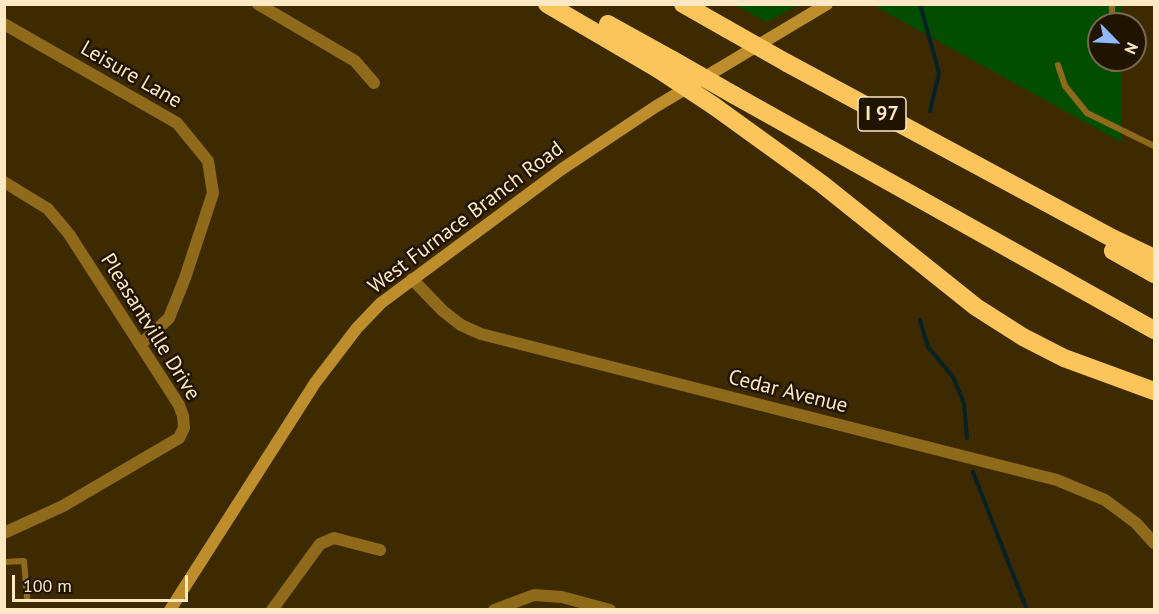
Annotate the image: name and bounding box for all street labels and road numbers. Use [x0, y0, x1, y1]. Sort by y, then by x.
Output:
street label: Leisure Lane [76, 36, 186, 114]
road number: I 97 [858, 97, 906, 131]
street label: West Furnace Branch Road [364, 136, 568, 300]
street label: Pleasantville Drive [95, 249, 205, 405]
street label: Cedar Avenue [726, 365, 850, 419]

